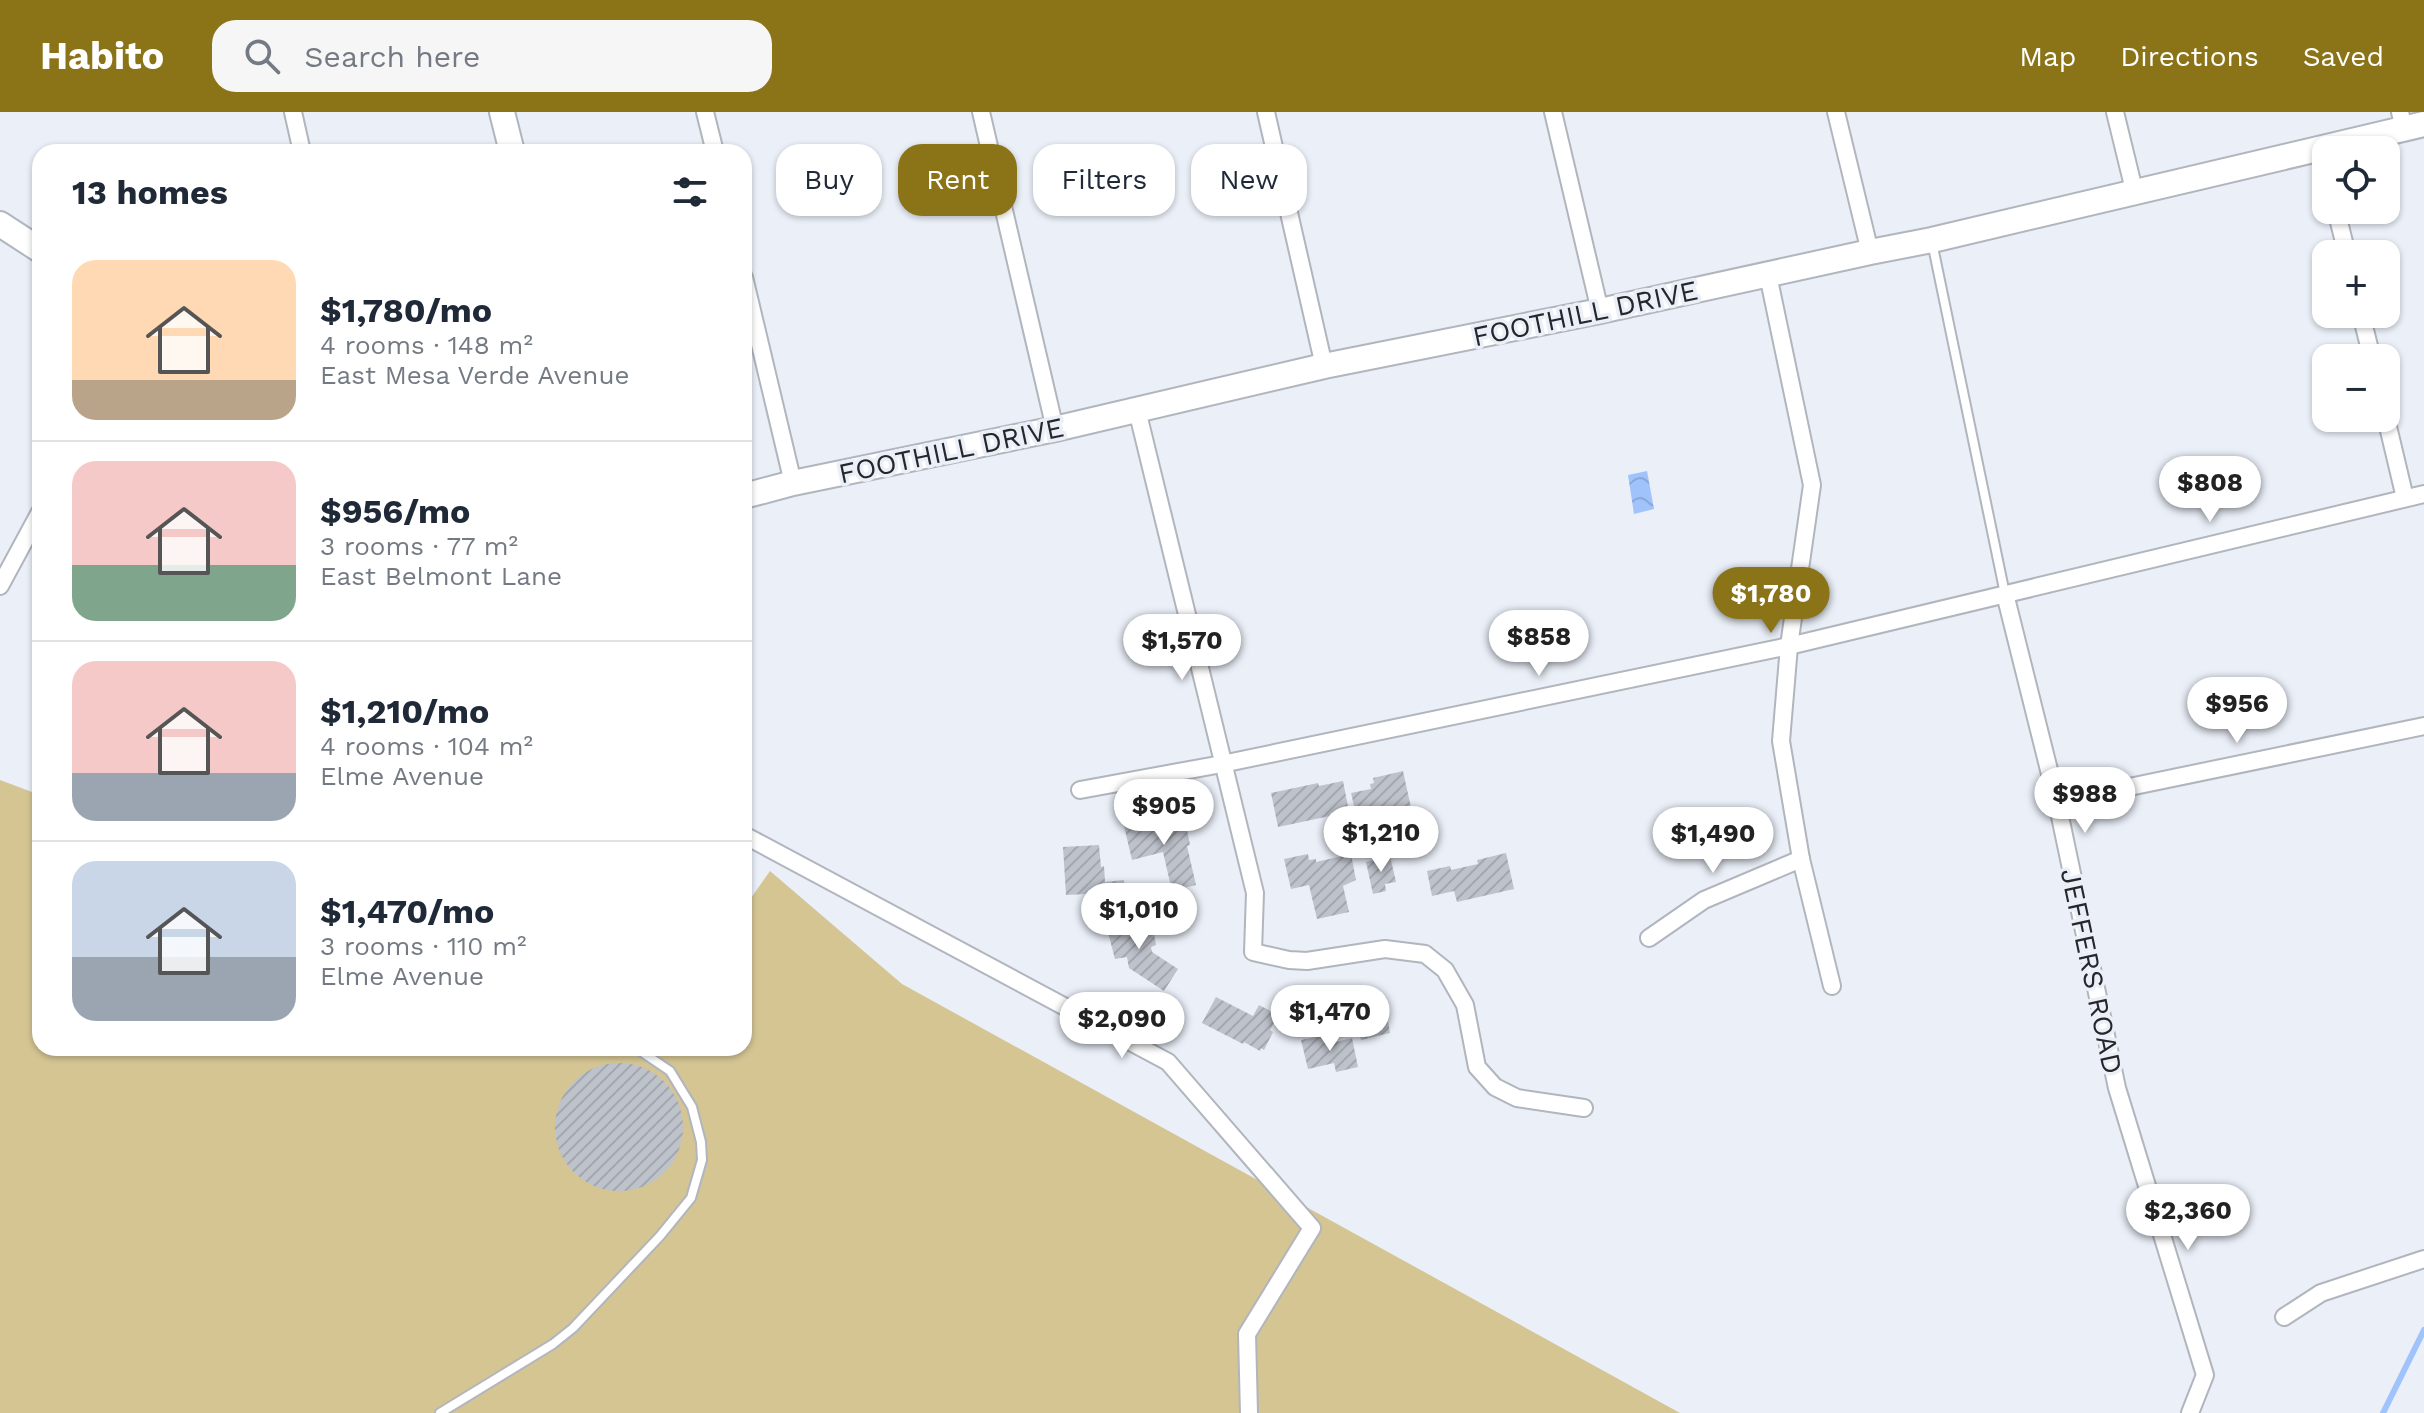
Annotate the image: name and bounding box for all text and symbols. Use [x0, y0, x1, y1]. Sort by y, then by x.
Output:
search box [212, 20, 772, 92]
text: Habito [40, 34, 164, 78]
icon: search [240, 34, 284, 78]
text: Search here [304, 39, 480, 74]
text: Map [2019, 40, 2076, 73]
text: Directions [2120, 40, 2259, 73]
text: Saved [2303, 40, 2384, 73]
map controls [2312, 136, 2400, 432]
button: locate [2312, 136, 2400, 224]
chip: Buy [776, 144, 882, 216]
chip: Rent [898, 144, 1017, 216]
chip: Filters [1033, 144, 1175, 216]
chip: New [1191, 144, 1307, 216]
icon: filters [668, 170, 712, 214]
text: 13 homes [72, 172, 228, 212]
button: + [2312, 240, 2400, 328]
street label: FOOTHILL DRIVE [1470, 274, 1701, 353]
text: $1,780/mo [320, 290, 492, 330]
icon: home [136, 292, 232, 388]
text: 4 rooms · 148 m² [320, 330, 533, 360]
button: − [2312, 344, 2400, 432]
text: East Mesa Verde Avenue [320, 360, 630, 390]
street label: FOOTHILL DRIVE [836, 411, 1067, 490]
pin: $808 [2163, 456, 2257, 524]
text: $808 [2177, 467, 2243, 497]
text: $956/mo [320, 491, 470, 531]
icon: home [136, 493, 232, 589]
text: 3 rooms · 77 m² [320, 531, 518, 561]
text: East Belmont Lane [320, 561, 562, 591]
pin: $1,780 [1706, 567, 1836, 635]
text: $1,780 [1731, 578, 1811, 608]
pin: $858 [1492, 610, 1586, 678]
pin: $1,570 [1117, 614, 1247, 682]
text: $858 [1507, 621, 1571, 651]
text: $1,570 [1141, 625, 1223, 655]
pin: $956 [2190, 677, 2284, 745]
text: $956 [2205, 688, 2269, 718]
text: $1,210/mo [320, 691, 489, 731]
icon: home [136, 693, 232, 789]
text: 4 rooms · 104 m² [320, 731, 533, 761]
text: Elme Avenue [320, 761, 484, 791]
pin: $988 [2038, 767, 2132, 835]
text: $988 [2052, 778, 2118, 808]
pin: $905 [1117, 779, 1211, 847]
text: $905 [1132, 790, 1196, 820]
pin: $1,210 [1316, 806, 1446, 874]
pin: $1,490 [1648, 807, 1778, 875]
text: $1,210 [1342, 817, 1420, 847]
text: $1,490 [1671, 818, 1755, 848]
street label: JEFFERS ROAD [2054, 865, 2129, 1077]
pin: $1,010 [1074, 883, 1204, 951]
text: $1,470/mo [320, 891, 494, 931]
icon: home [136, 893, 232, 989]
text: $1,010 [1099, 894, 1179, 924]
text: 3 rooms · 110 m² [320, 931, 527, 961]
text: Elme Avenue [320, 961, 484, 991]
pin: $1,470 [1265, 985, 1395, 1053]
pin: $2,090 [1057, 992, 1187, 1060]
text: $1,470 [1289, 996, 1371, 1026]
text: $2,090 [1078, 1003, 1166, 1033]
pin: $2,360 [2123, 1184, 2253, 1252]
text: $2,360 [2144, 1195, 2232, 1225]

